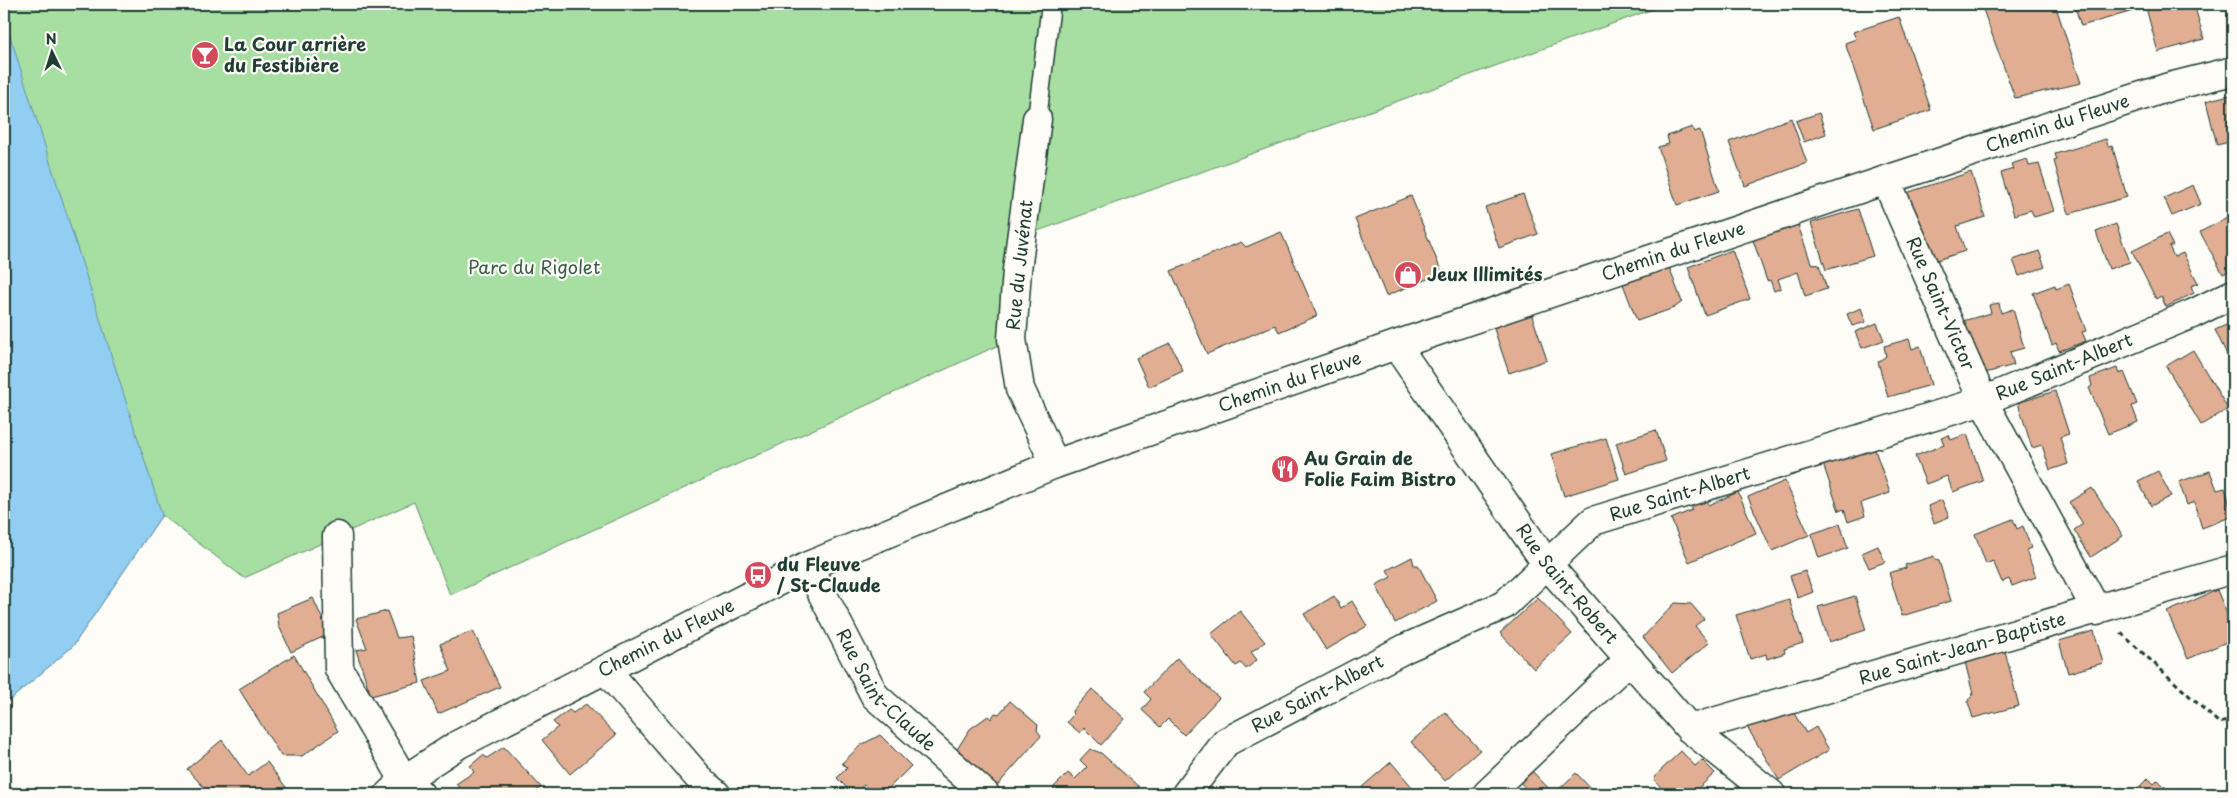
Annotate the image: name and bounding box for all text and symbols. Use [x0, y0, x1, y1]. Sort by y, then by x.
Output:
north arrow [28, 28, 78, 78]
text: N [45, 28, 57, 49]
place label: La Cour arrière du Festibière [224, 30, 366, 78]
bar icon: La Cour arrière du Festibière [190, 40, 220, 70]
street label: Chemin du Fleuve [1982, 86, 2132, 158]
street label: Rue du Juvénat [998, 198, 1039, 331]
street label: Chemin du Fleuve [1597, 213, 1748, 287]
street label: Rue Saint-Victor [1900, 232, 1983, 375]
park label: Parc du Rigolet [468, 253, 600, 280]
shop icon: Jeux Illimités [1393, 260, 1423, 290]
place label: Jeux Illimités [1427, 260, 1543, 287]
street label: Rue Saint-Albert [1991, 325, 2136, 406]
street label: Chemin du Fleuve [1214, 343, 1365, 418]
place label: Au Grain de Folie Faim Bistro [1303, 444, 1456, 492]
restaurant icon: Au Grain de Folie Faim Bistro [1270, 454, 1300, 484]
street label: Rue Saint-Albert [1606, 458, 1753, 527]
street label: Rue Saint-Robert [1511, 517, 1625, 649]
place label: du Fleuve / St-Claude [776, 550, 881, 598]
bus stop icon: du Fleuve / St-Claude [743, 560, 773, 590]
street label: Chemin du Fleuve [593, 591, 739, 683]
street label: Rue Saint-Jean-Baptiste [1855, 604, 2069, 691]
street label: Rue Saint-Claude [830, 623, 943, 757]
street label: Rue Saint-Albert [1246, 647, 1388, 739]

